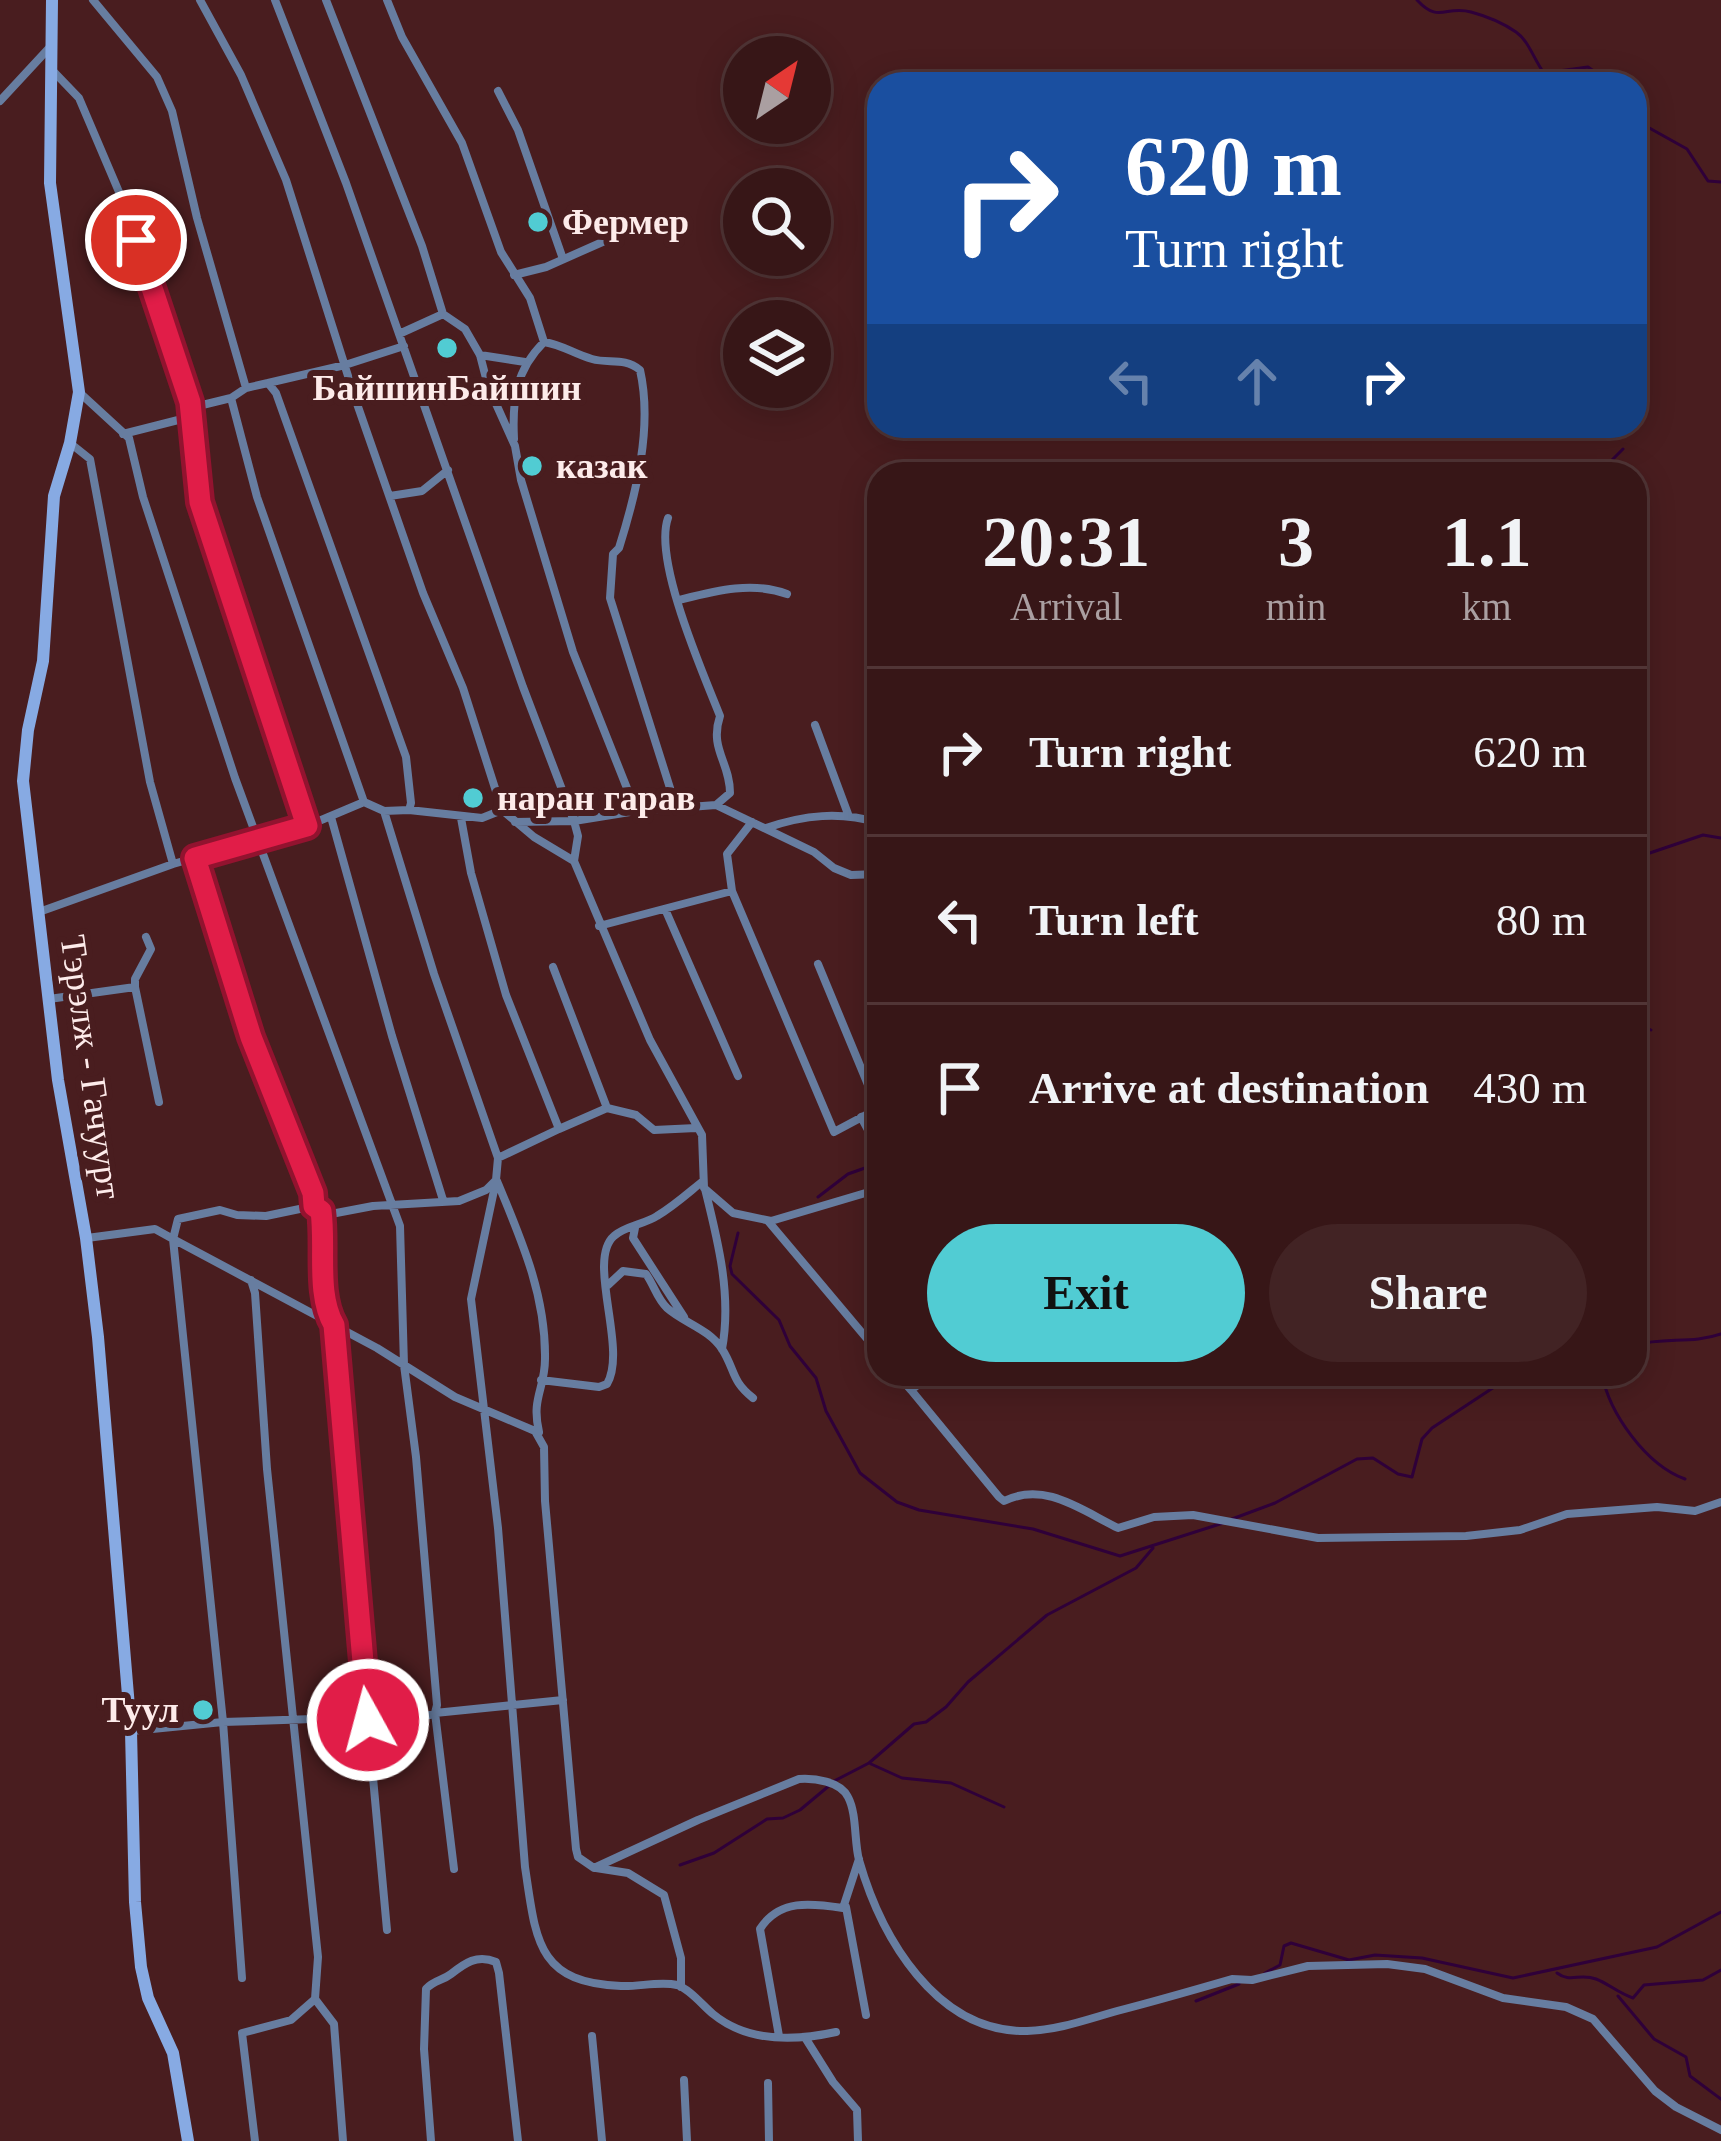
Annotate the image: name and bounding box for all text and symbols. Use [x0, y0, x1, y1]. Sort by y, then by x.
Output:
north arrow [723, 36, 831, 144]
map controls [723, 36, 831, 408]
icon: right [927, 120, 1083, 276]
text: 620 m [1125, 120, 1342, 213]
button: search [723, 168, 831, 276]
pin [85, 189, 187, 291]
place label: Фермер [562, 202, 689, 242]
icon: arrive [103, 207, 169, 273]
marker: Фермер [525, 209, 551, 235]
text: Turn right [1125, 219, 1344, 279]
button: layers [723, 300, 831, 408]
marker: БайшинБайшин [434, 335, 460, 361]
icon: left [1098, 348, 1164, 414]
icon: ahead [1224, 348, 1290, 414]
icon: right [1350, 348, 1416, 414]
place label: БайшинБайшин [313, 368, 581, 408]
place label: казак [556, 446, 648, 486]
marker: казак [519, 453, 545, 479]
text: 20:31 [982, 502, 1150, 582]
text: 3 [1278, 502, 1314, 582]
text: 1.1 [1442, 502, 1532, 582]
text: Arrival [1010, 585, 1123, 628]
text: min [1266, 585, 1326, 628]
text: km [1462, 585, 1512, 628]
icon: right [927, 719, 993, 785]
text: Turn right [1029, 727, 1231, 777]
text: 620 m [1473, 727, 1587, 777]
place label: наран гарав [497, 778, 695, 818]
marker: наран гарав [460, 785, 486, 811]
icon: left [927, 887, 993, 953]
text: Turn left [1029, 895, 1199, 945]
text: 80 m [1496, 895, 1587, 945]
street label: Тэрэлж - Гачуурт [53, 933, 129, 1202]
icon: arrive [927, 1055, 993, 1121]
text: Arrive at destination [1029, 1063, 1429, 1113]
text: 430 m [1473, 1063, 1587, 1113]
button: Exit [927, 1224, 1245, 1362]
button: Share [1269, 1224, 1587, 1362]
position arrow [305, 1657, 431, 1783]
place label: Туул [101, 1690, 179, 1730]
marker: Туул [190, 1697, 216, 1723]

